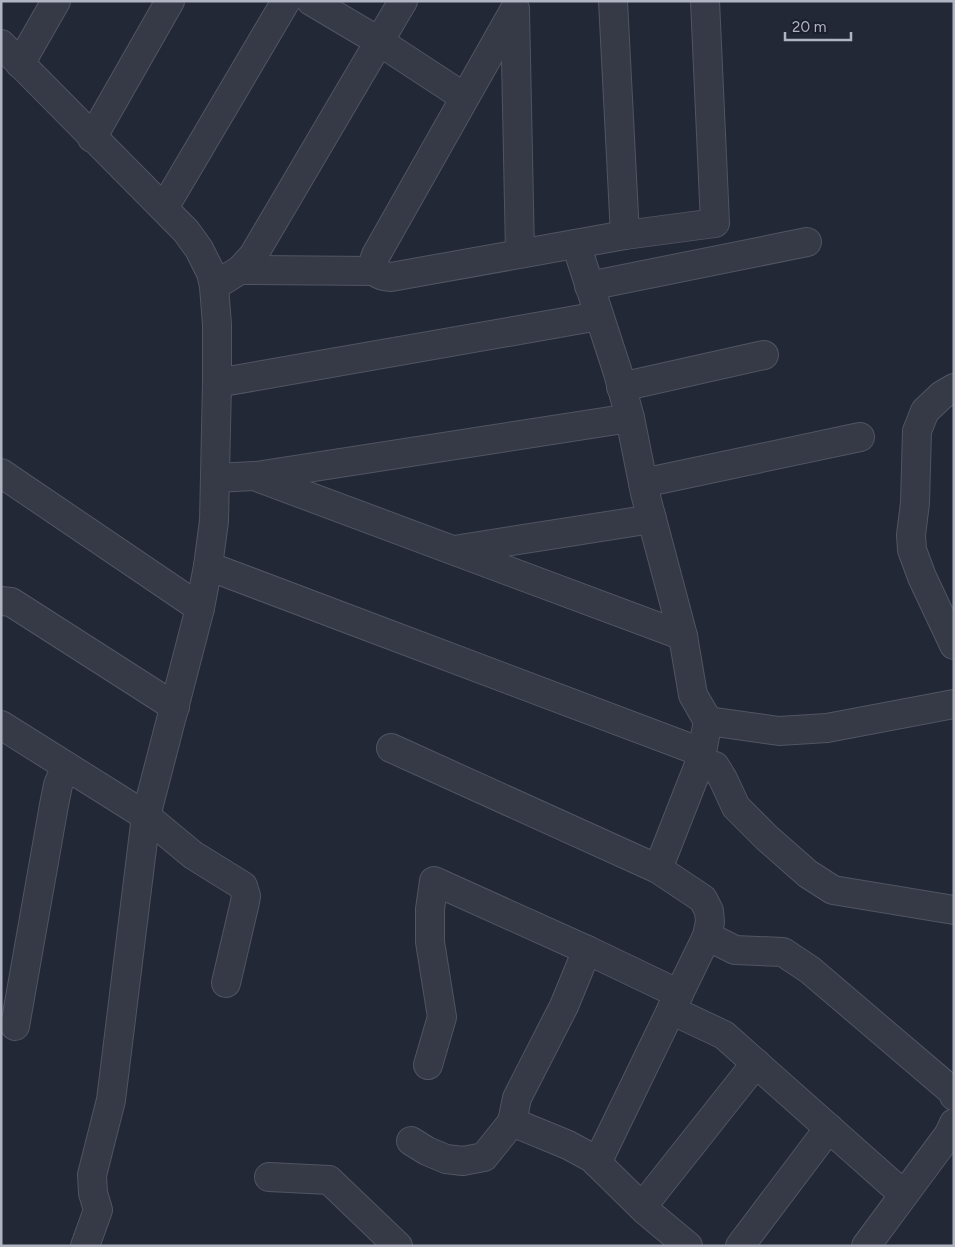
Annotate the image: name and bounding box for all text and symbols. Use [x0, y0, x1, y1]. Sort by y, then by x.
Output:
scale bar [785, 10, 851, 42]
text: 20 m [792, 18, 826, 36]

